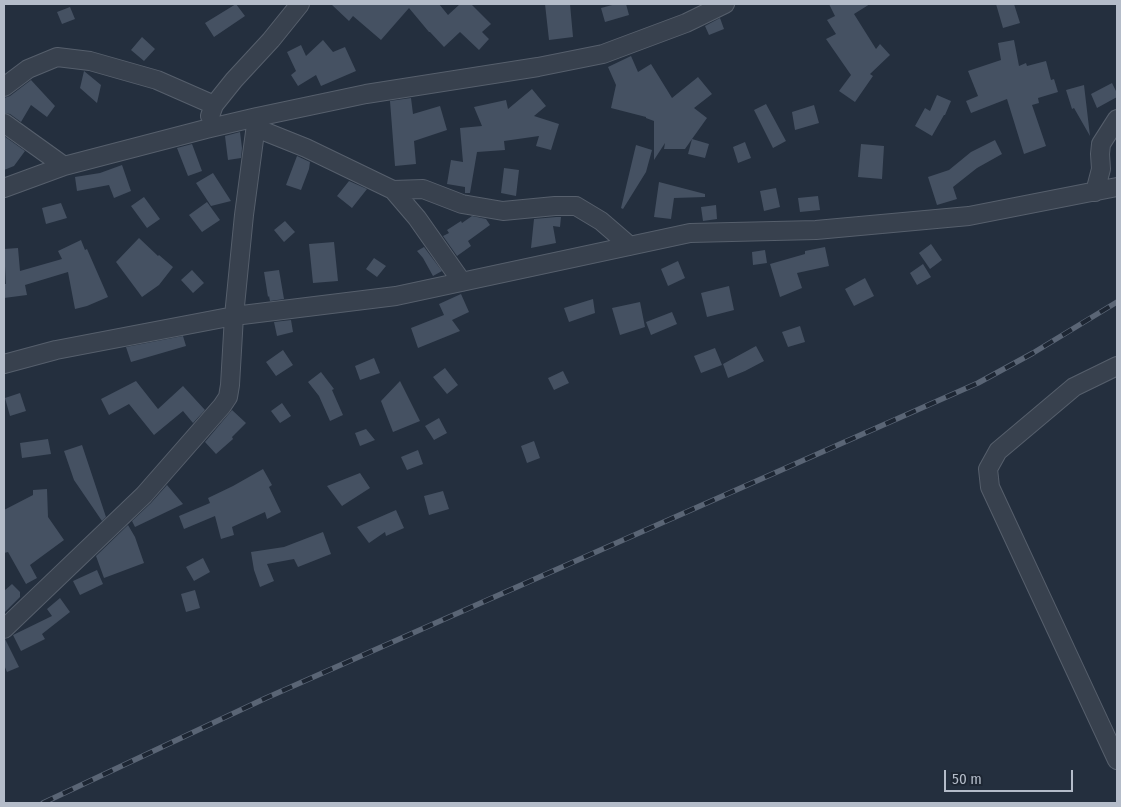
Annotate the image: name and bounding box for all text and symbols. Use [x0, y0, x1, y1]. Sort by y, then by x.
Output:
scale bar [946, 760, 1075, 792]
text: 50 m [952, 770, 982, 788]

